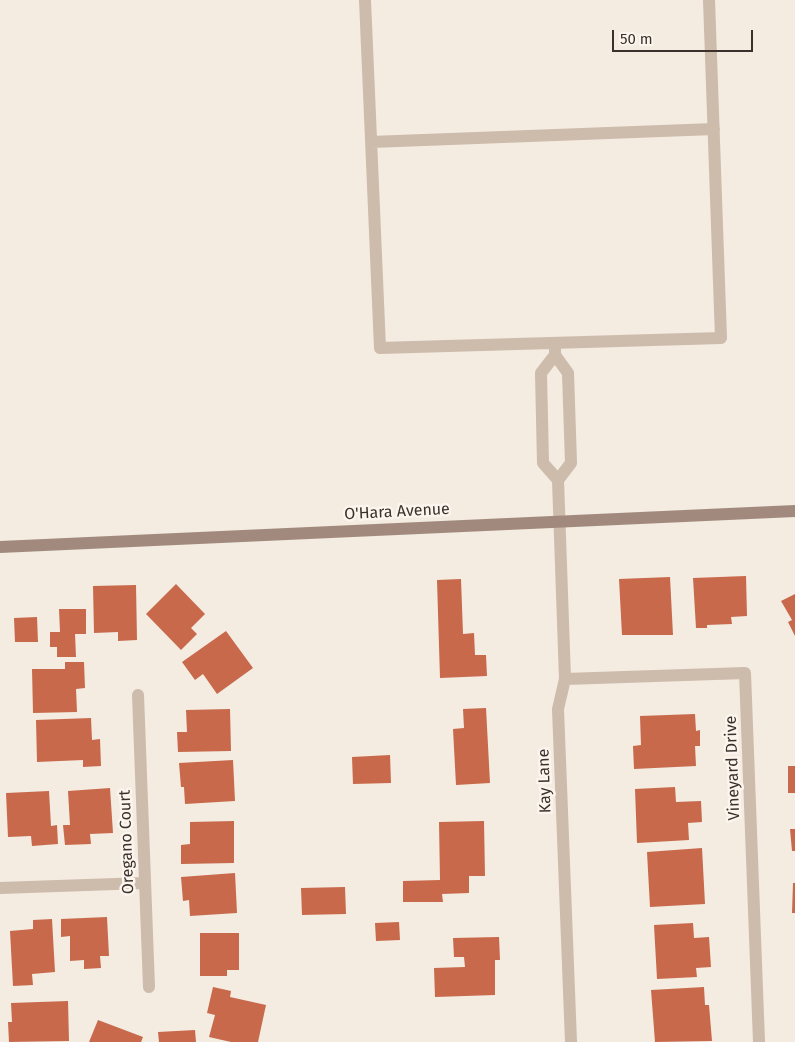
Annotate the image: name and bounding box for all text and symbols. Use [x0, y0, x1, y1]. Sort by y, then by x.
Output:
scale bar [615, 20, 756, 52]
text: 50 m [620, 30, 653, 48]
street label: O'Hara Avenue [344, 500, 450, 524]
street label: Vineyard Drive [722, 715, 744, 821]
street label: Kay Lane [534, 748, 556, 814]
street label: Oregano Court [116, 789, 138, 895]

